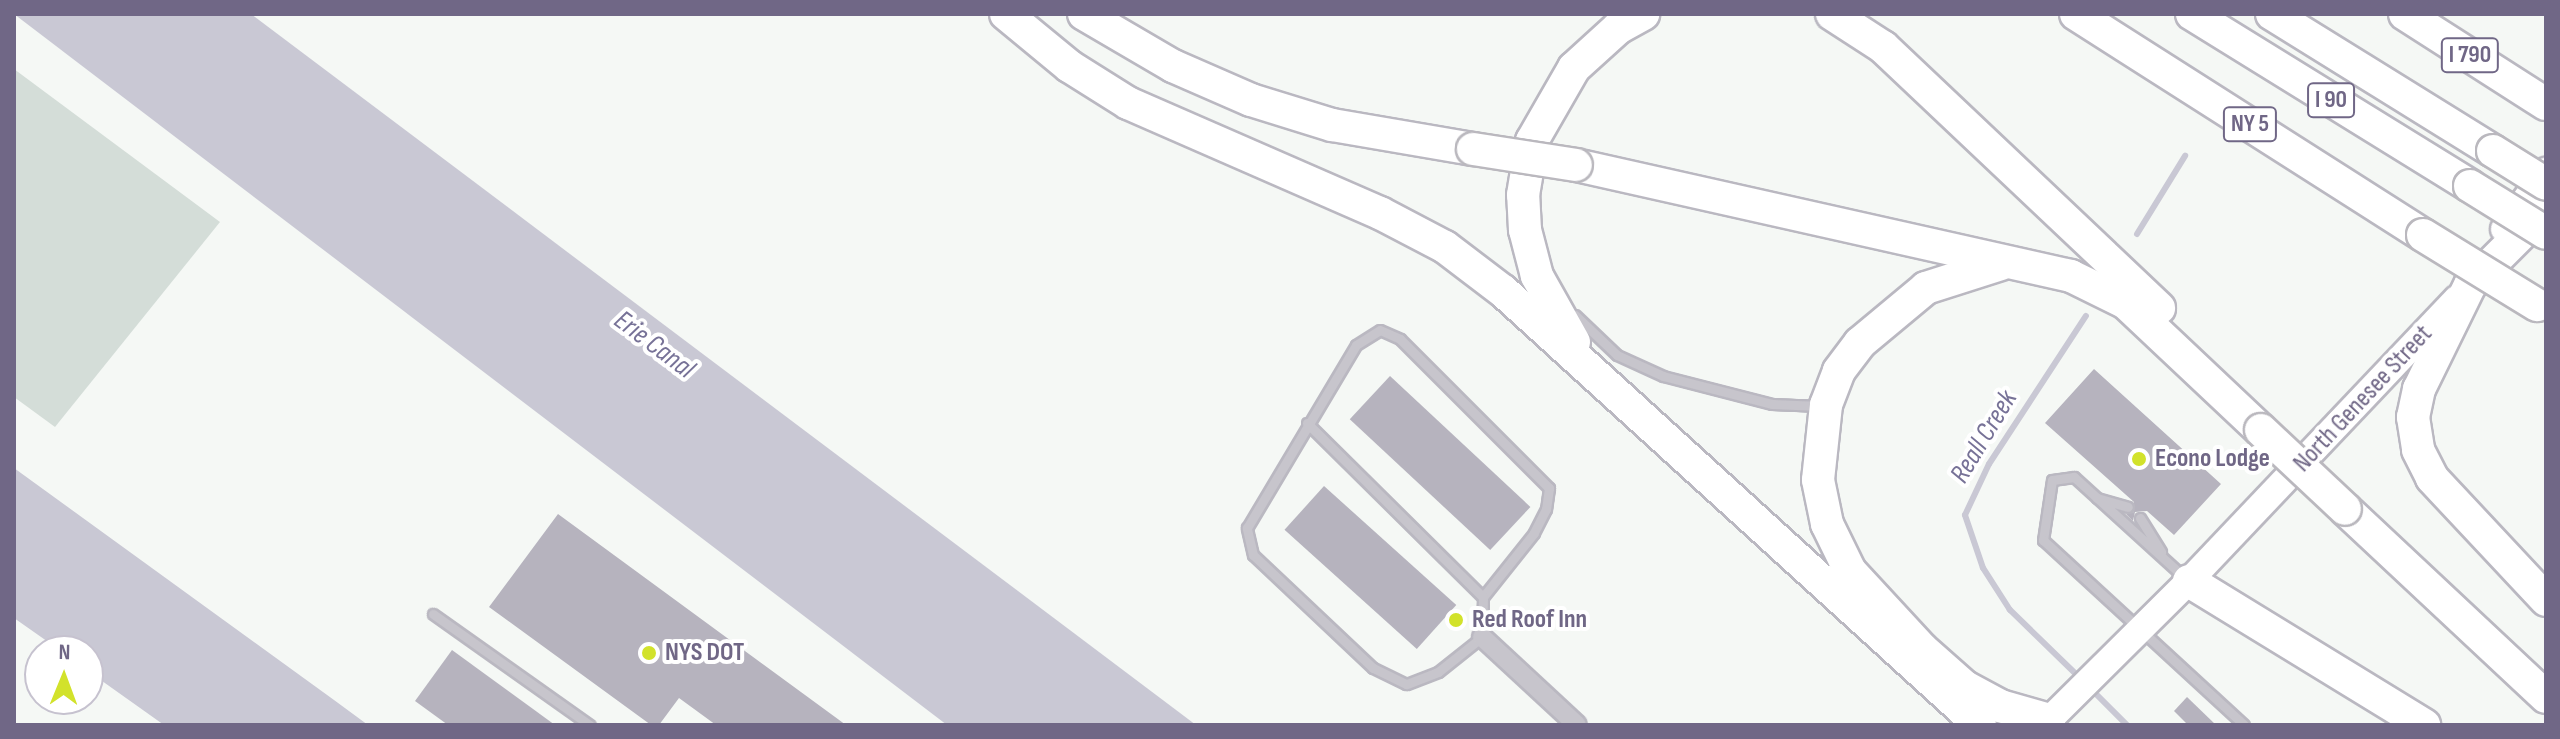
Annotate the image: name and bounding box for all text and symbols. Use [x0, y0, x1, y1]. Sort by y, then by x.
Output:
road number: I 790 [2440, 35, 2500, 75]
road number: I 90 [2307, 80, 2355, 120]
road number: NY 5 [2222, 104, 2278, 144]
water label: Erie Canal [607, 304, 701, 386]
street label: North Genesee Street [2287, 319, 2439, 479]
water label: Reall Creek [1943, 385, 2025, 489]
place label: Econo Lodge [2155, 443, 2270, 475]
marker: Econo Lodge [2130, 450, 2148, 468]
place label: Red Roof Inn [1472, 604, 1587, 636]
marker: Red Roof Inn [1447, 611, 1465, 629]
north arrow [24, 635, 104, 715]
place label: NYS DOT [665, 637, 744, 669]
text: N [58, 639, 71, 666]
marker: NYS DOT [640, 644, 658, 662]

